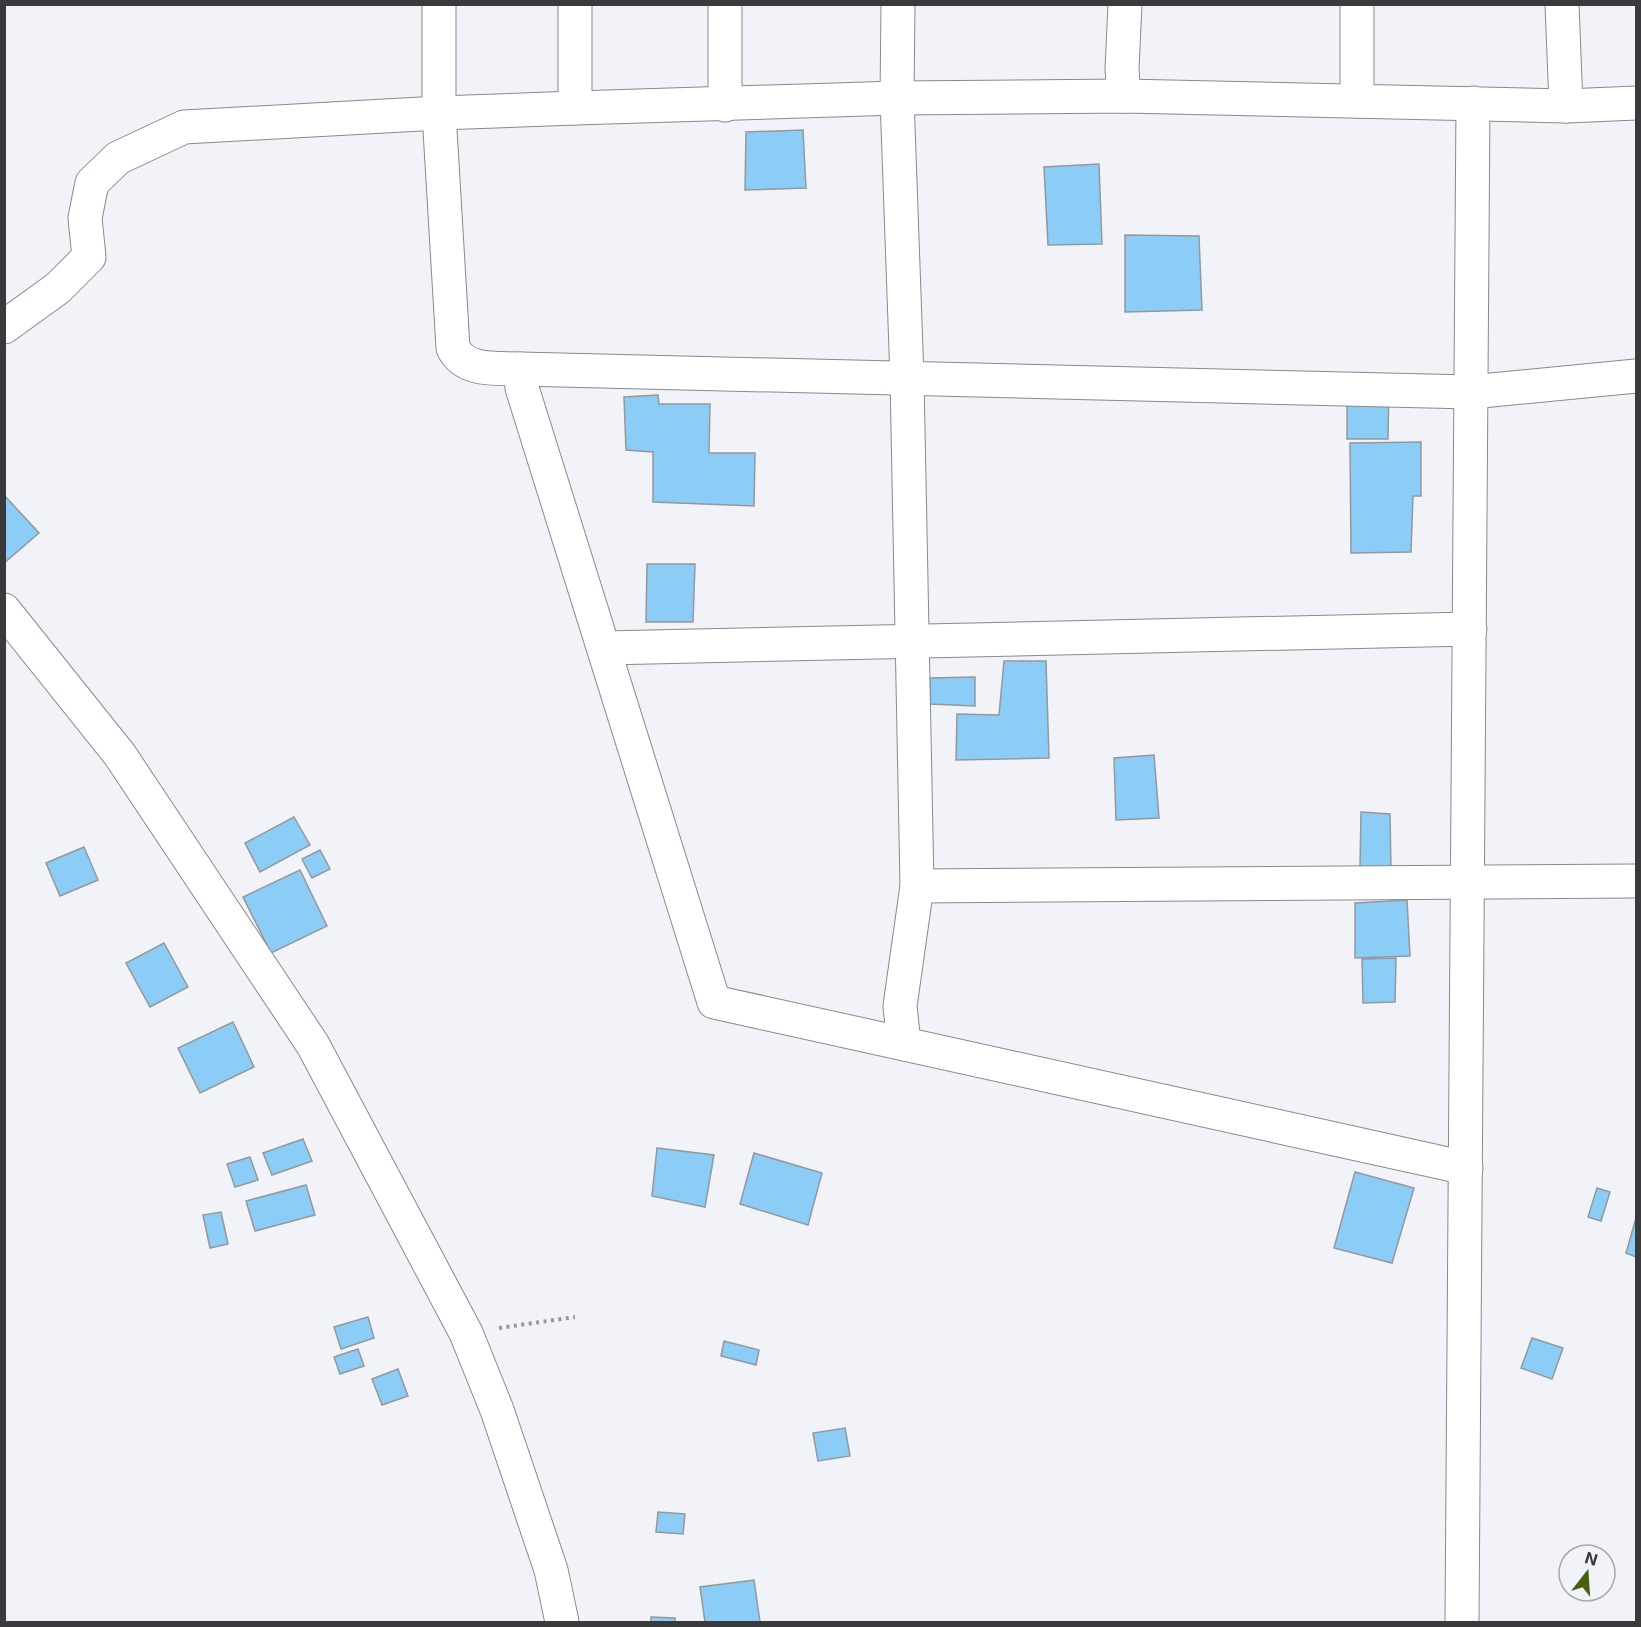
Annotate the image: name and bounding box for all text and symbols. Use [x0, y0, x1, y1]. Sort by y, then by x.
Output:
north arrow [1557, 1543, 1617, 1603]
text: N [1583, 1547, 1600, 1570]

